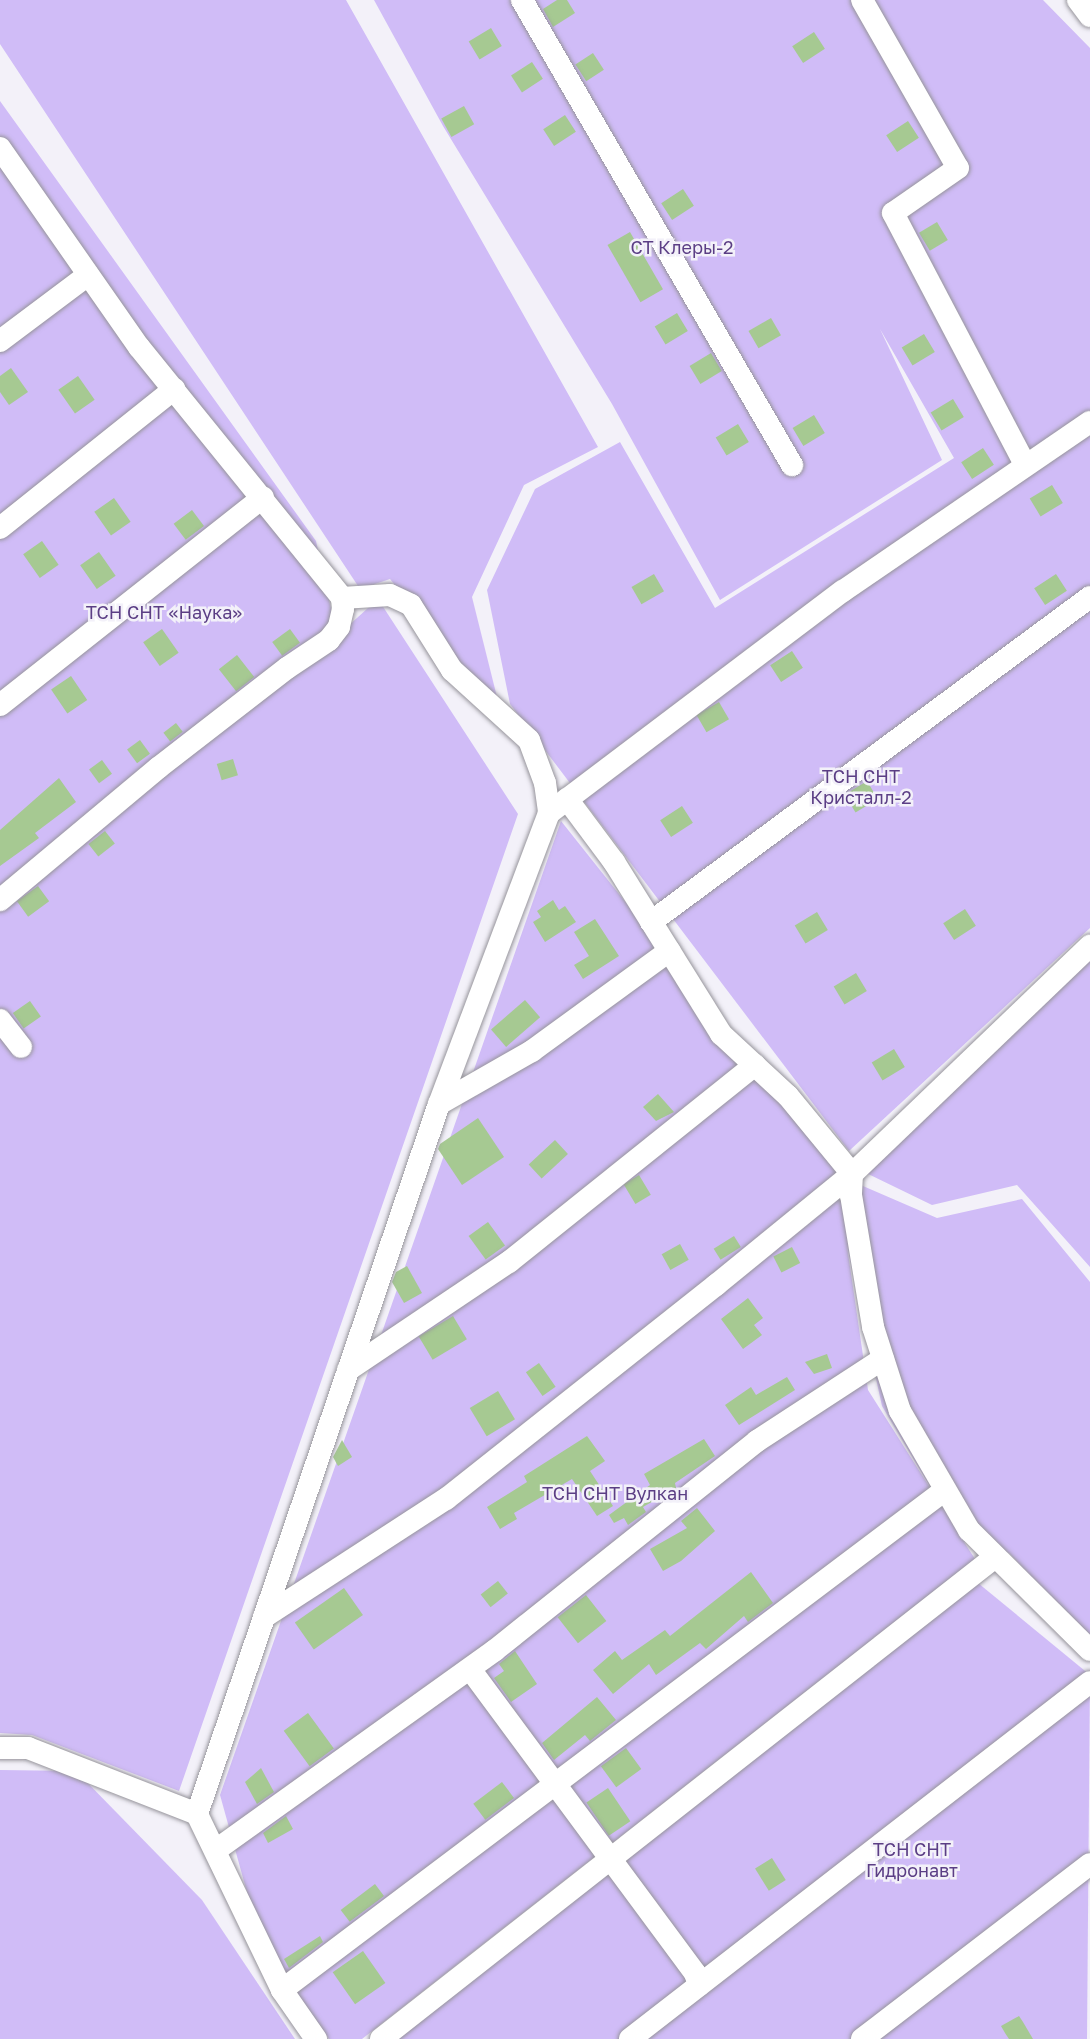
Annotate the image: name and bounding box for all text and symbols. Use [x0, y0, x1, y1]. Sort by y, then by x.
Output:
park label: СТ Клеры-2 [631, 236, 733, 258]
park label: ТСН СНТ «Наука» [86, 601, 242, 623]
park label: ТСН СНТ Кристалл-2 [810, 766, 912, 808]
park label: ТСН СНТ Вулкан [542, 1482, 688, 1504]
park label: ТСН СНТ Гидронавт [866, 1839, 958, 1882]

